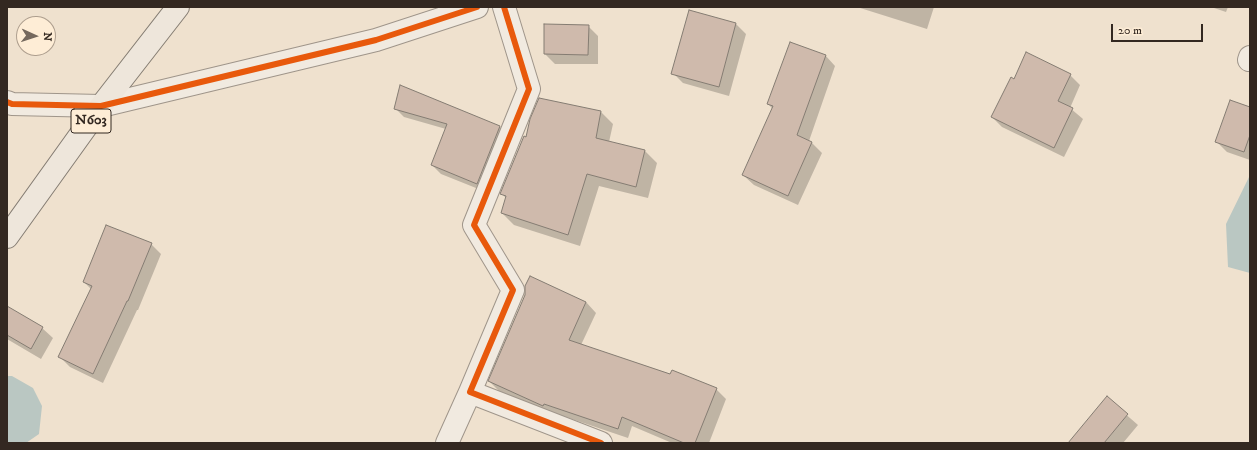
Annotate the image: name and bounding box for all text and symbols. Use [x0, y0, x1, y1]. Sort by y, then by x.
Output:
north arrow [16, 16, 56, 56]
scale bar [1113, 16, 1205, 42]
text: 20 m [1118, 23, 1142, 38]
text: N [40, 32, 54, 41]
road number: N603 [71, 109, 111, 133]

